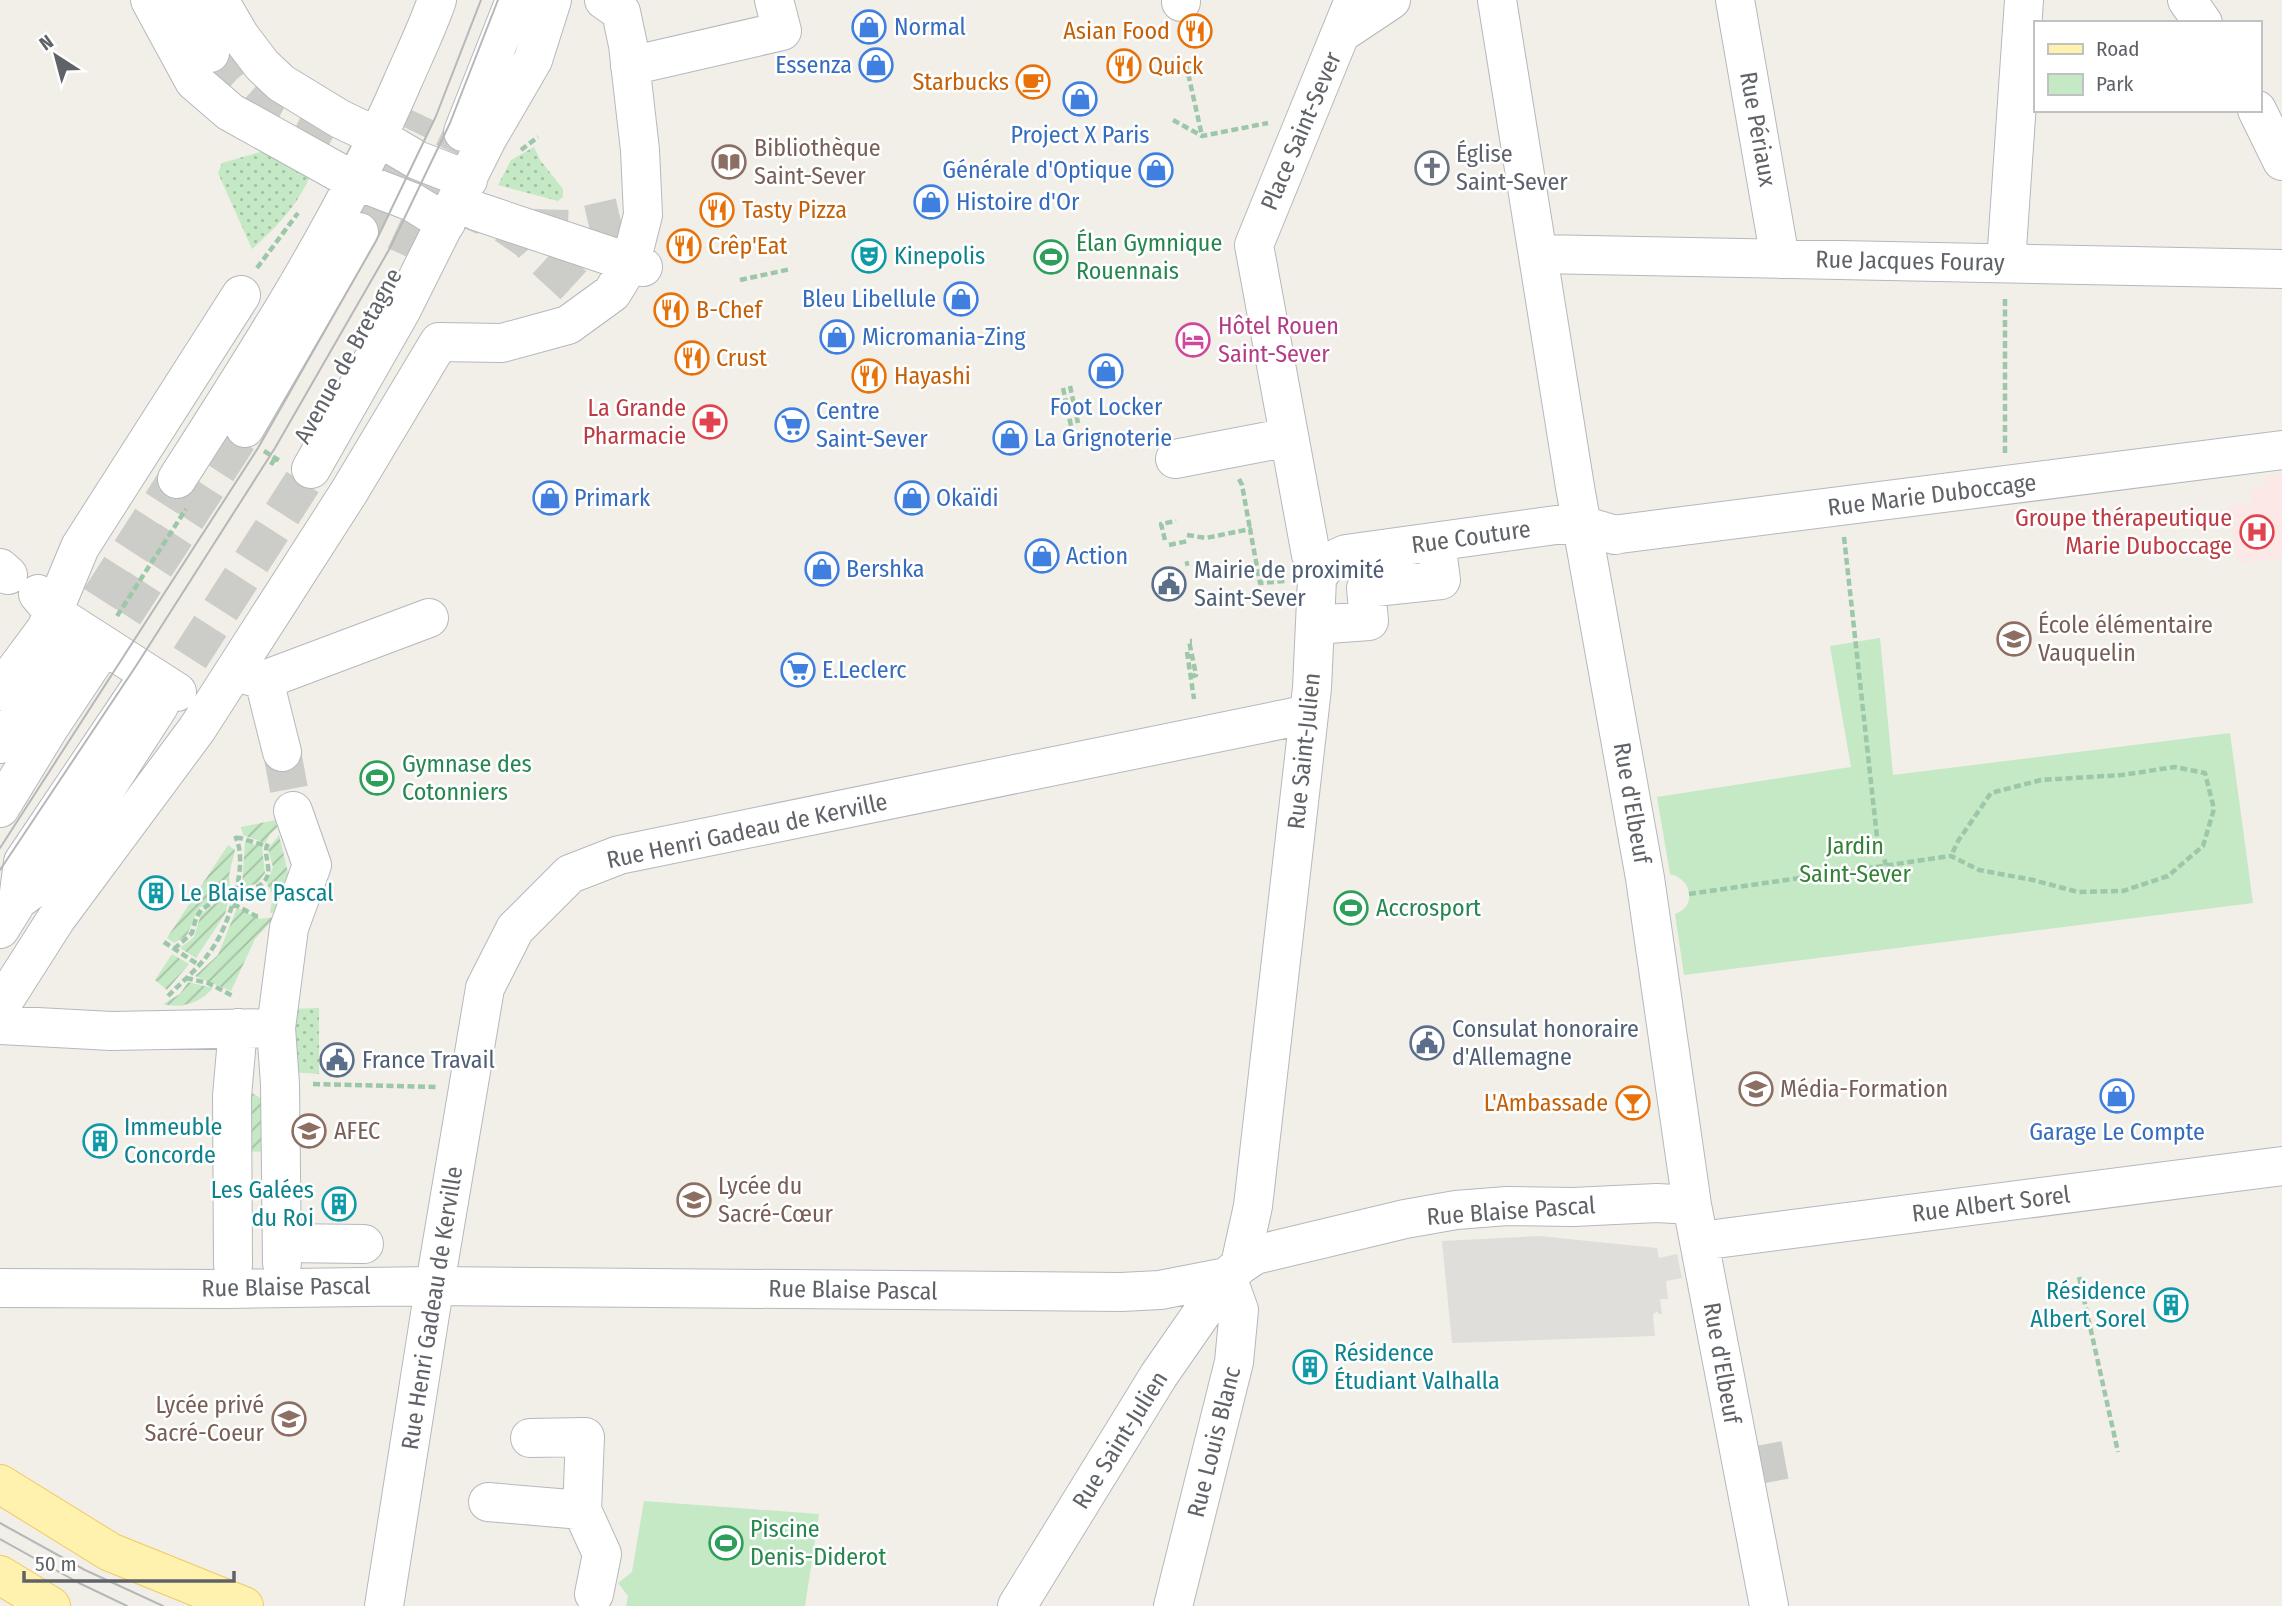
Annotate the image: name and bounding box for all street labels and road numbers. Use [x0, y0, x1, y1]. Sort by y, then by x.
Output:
street label: Place Saint-Sever [1255, 47, 1347, 214]
street label: Rue Périaux [1734, 69, 1782, 189]
street label: Rue Jacques Fouray [1815, 245, 2005, 277]
street label: Avenue de Bretagne [288, 264, 408, 448]
street label: Rue Marie Duboccage [1826, 468, 2038, 522]
street label: Rue Couture [1410, 515, 1532, 559]
street label: Rue Saint-Julien [1282, 671, 1326, 831]
street label: Rue d'Elbeuf [1608, 740, 1657, 868]
street label: Rue Henri Gadeau de Kerville [604, 788, 890, 874]
street label: Rue Henri Gadeau de Kerville [396, 1164, 468, 1452]
street label: Rue Albert Sorel [1910, 1180, 2072, 1228]
street label: Rue Blaise Pascal [1426, 1191, 1596, 1231]
street label: Rue Blaise Pascal [201, 1272, 371, 1302]
street label: Rue Blaise Pascal [768, 1275, 938, 1305]
street label: Rue d'Elbeuf [1698, 1300, 1747, 1428]
street label: Rue Louis Blanc [1182, 1364, 1246, 1520]
street label: Rue Saint-Julien [1067, 1366, 1173, 1514]

